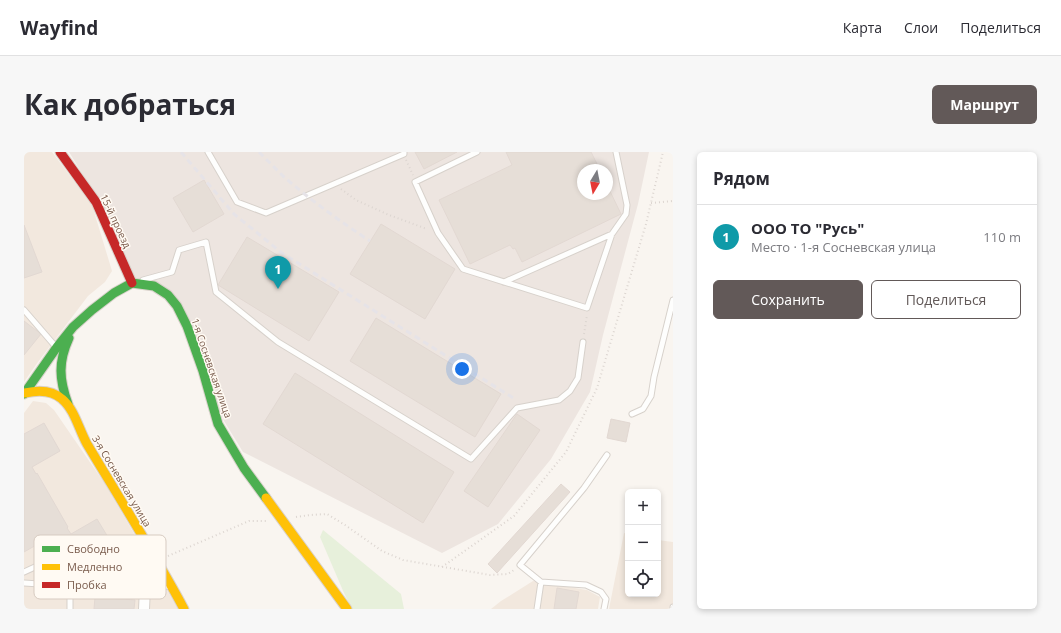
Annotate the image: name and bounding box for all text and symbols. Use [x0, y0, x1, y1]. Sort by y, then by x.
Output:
text: Wayfind [20, 15, 98, 41]
text: Карта [843, 18, 882, 37]
text: Слои [904, 18, 938, 37]
text: Поделиться [960, 18, 1041, 37]
text: Как добраться [24, 85, 236, 123]
button: Маршрут [932, 85, 1037, 124]
north arrow [577, 164, 613, 200]
text: Рядом [713, 167, 770, 190]
street label: 15-й проезд [97, 192, 135, 251]
text: ООО ТО "Русь" [751, 218, 864, 238]
text: 1 [722, 228, 730, 246]
text: 110 m [983, 228, 1021, 246]
text: Место · 1-я Сосневская улица [751, 238, 936, 256]
pin: 1 [265, 256, 291, 289]
button: Сохранить [713, 280, 863, 319]
button: Поделиться [871, 280, 1021, 319]
street label: 1-я Сосневская улица [188, 316, 236, 420]
your location [452, 359, 472, 379]
street label: 3-я Сосневская улица [89, 433, 155, 529]
map controls [625, 489, 661, 597]
button: + [625, 489, 661, 525]
button: − [625, 525, 661, 561]
legend [34, 535, 166, 599]
text: Свободно [67, 541, 120, 556]
text: Медленно [67, 559, 123, 574]
button: locate [625, 561, 661, 597]
text: Пробка [67, 577, 107, 592]

